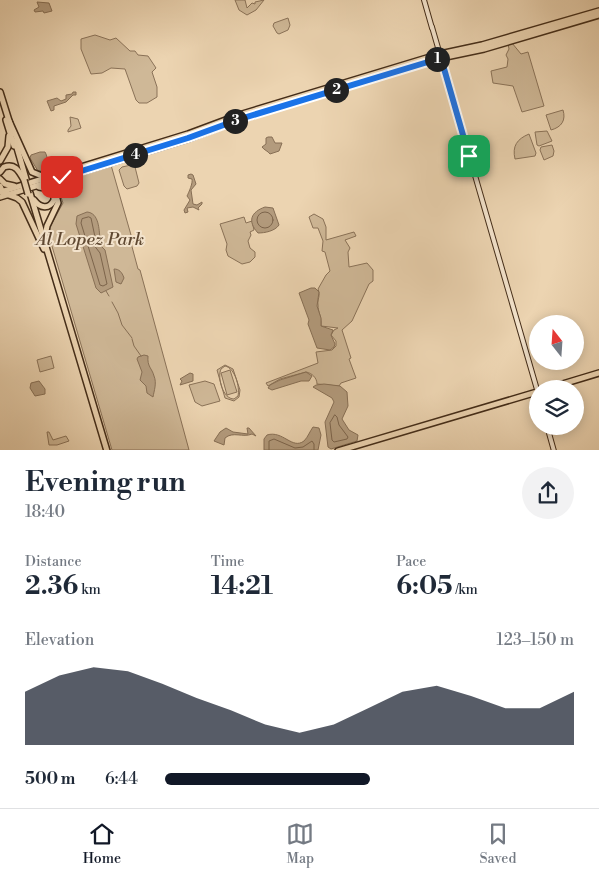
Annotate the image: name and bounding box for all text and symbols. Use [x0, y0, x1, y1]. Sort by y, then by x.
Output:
pin: 1 [424, 46, 450, 72]
text: 1 [434, 50, 441, 68]
pin: 2 [324, 78, 348, 102]
text: 2 [332, 81, 341, 99]
pin: 3 [222, 108, 248, 134]
text: 3 [231, 112, 240, 130]
pin [448, 135, 490, 177]
pin: 4 [122, 142, 148, 168]
icon: arrive [455, 142, 483, 170]
text: 4 [131, 146, 140, 164]
pin [41, 156, 83, 198]
icon: check [48, 163, 76, 191]
park label: Al Lopez Park [34, 228, 144, 251]
north arrow [529, 315, 584, 370]
map controls [529, 315, 584, 435]
button: layers [529, 380, 584, 435]
text: Evening run [25, 465, 186, 500]
button: share [522, 467, 574, 519]
text: 18:40 [25, 502, 65, 522]
text: Distance [25, 553, 82, 571]
text: Time [211, 553, 244, 571]
text: Pace [396, 553, 426, 571]
text: 2.36 [25, 571, 78, 602]
text: 14:21 [211, 571, 273, 602]
text: 6:05 [396, 571, 453, 602]
text: km [78, 581, 101, 599]
text: /km [453, 581, 478, 599]
text: Elevation [25, 630, 94, 650]
text: 123–150 m [497, 630, 574, 650]
text: 500 m [25, 769, 75, 789]
text: 6:44 [105, 769, 138, 789]
tab: Home [83, 820, 121, 868]
tab: Map [286, 820, 314, 868]
tab: Saved [480, 820, 516, 868]

